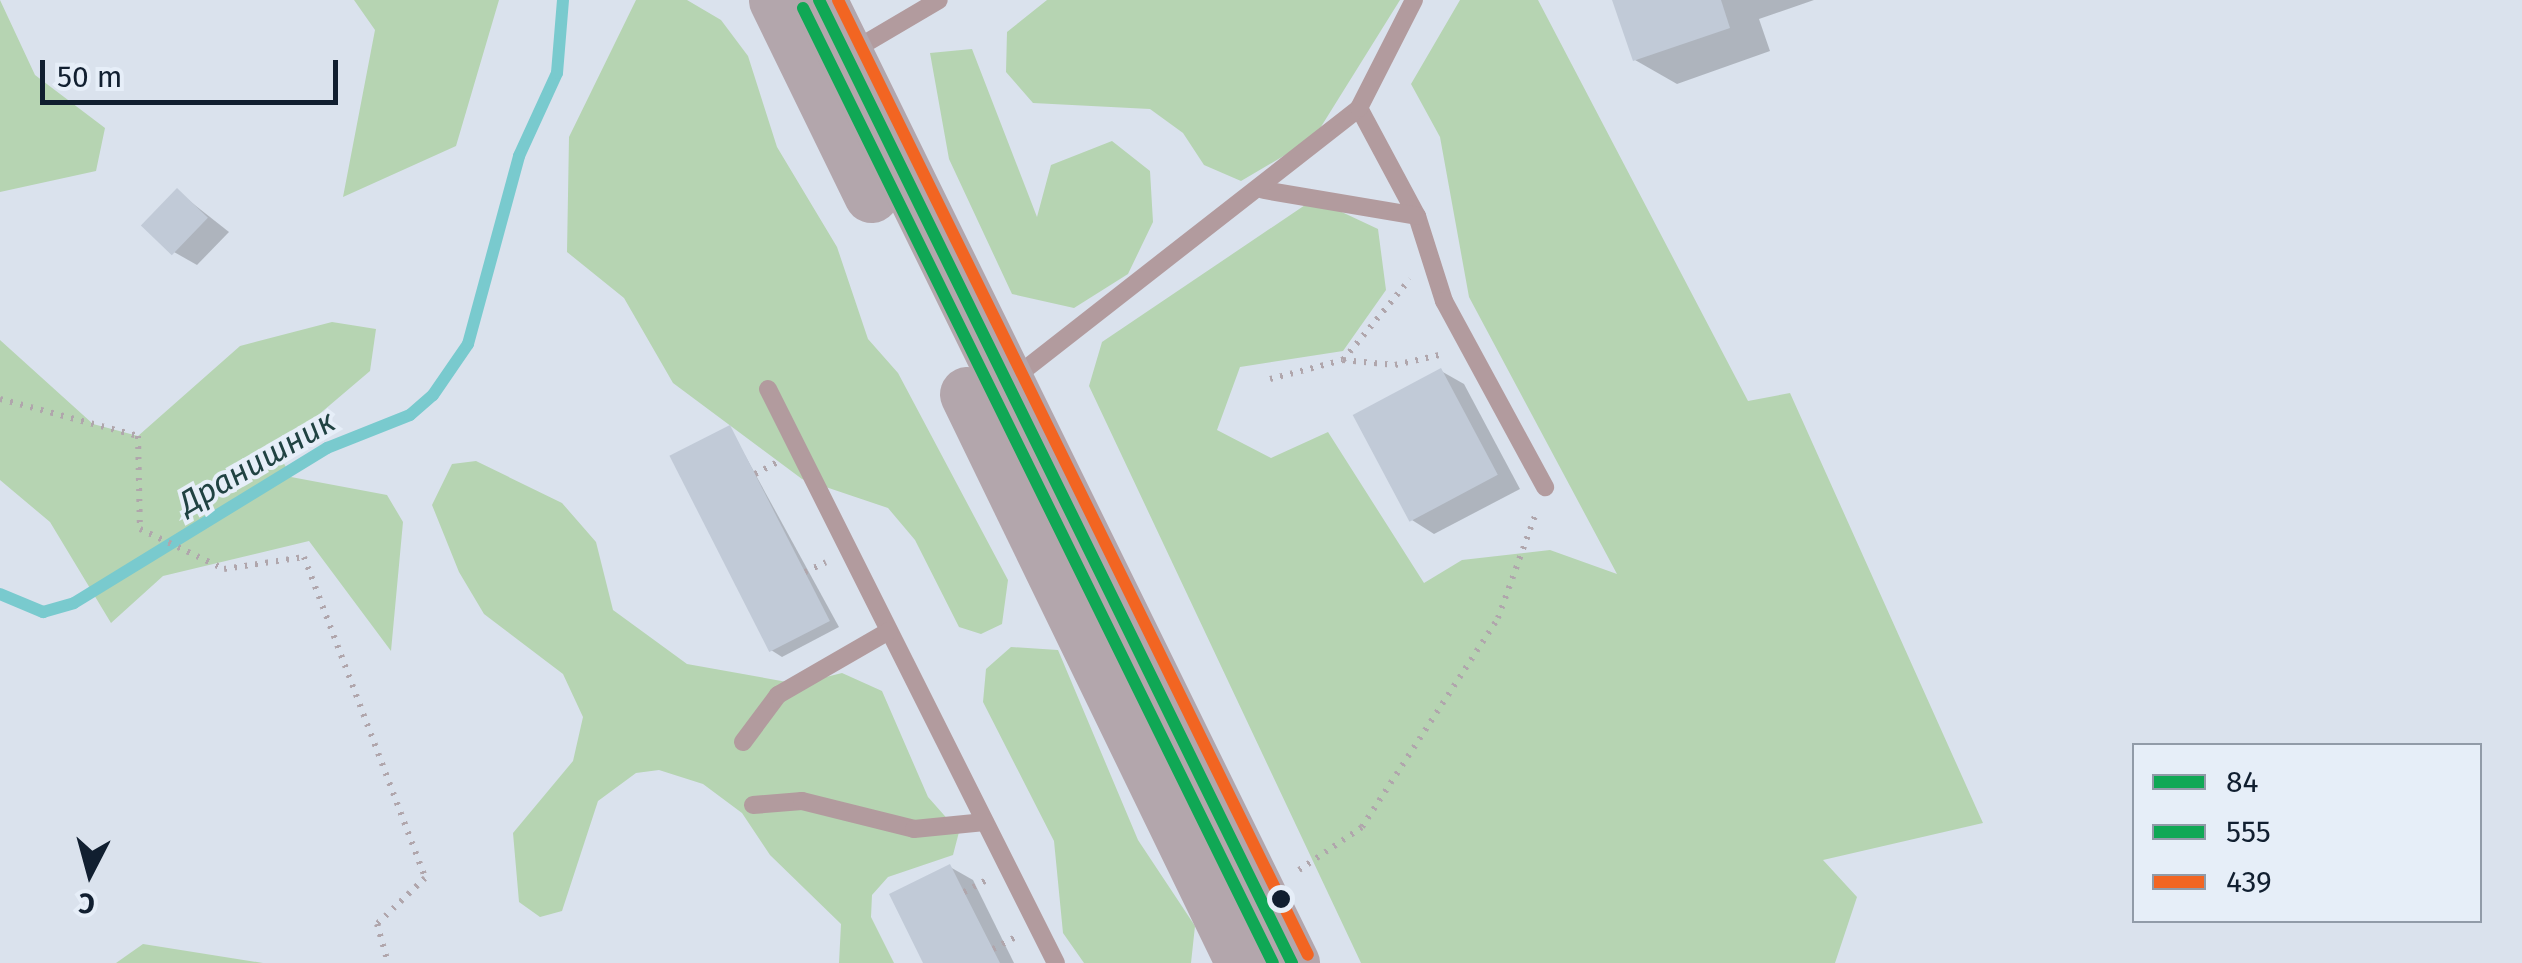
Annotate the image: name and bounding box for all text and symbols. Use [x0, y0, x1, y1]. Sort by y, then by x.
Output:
scale bar [45, 40, 342, 102]
text: 50 m [57, 59, 122, 95]
water label: Дранишник [172, 402, 342, 522]
legend [2132, 743, 2482, 923]
text: 84 [2226, 764, 2259, 800]
text: 555 [2226, 814, 2271, 850]
north arrow [40, 823, 140, 923]
text: 439 [2226, 864, 2272, 900]
text: С [77, 886, 97, 921]
unlabelled marker [1271, 889, 1291, 909]

